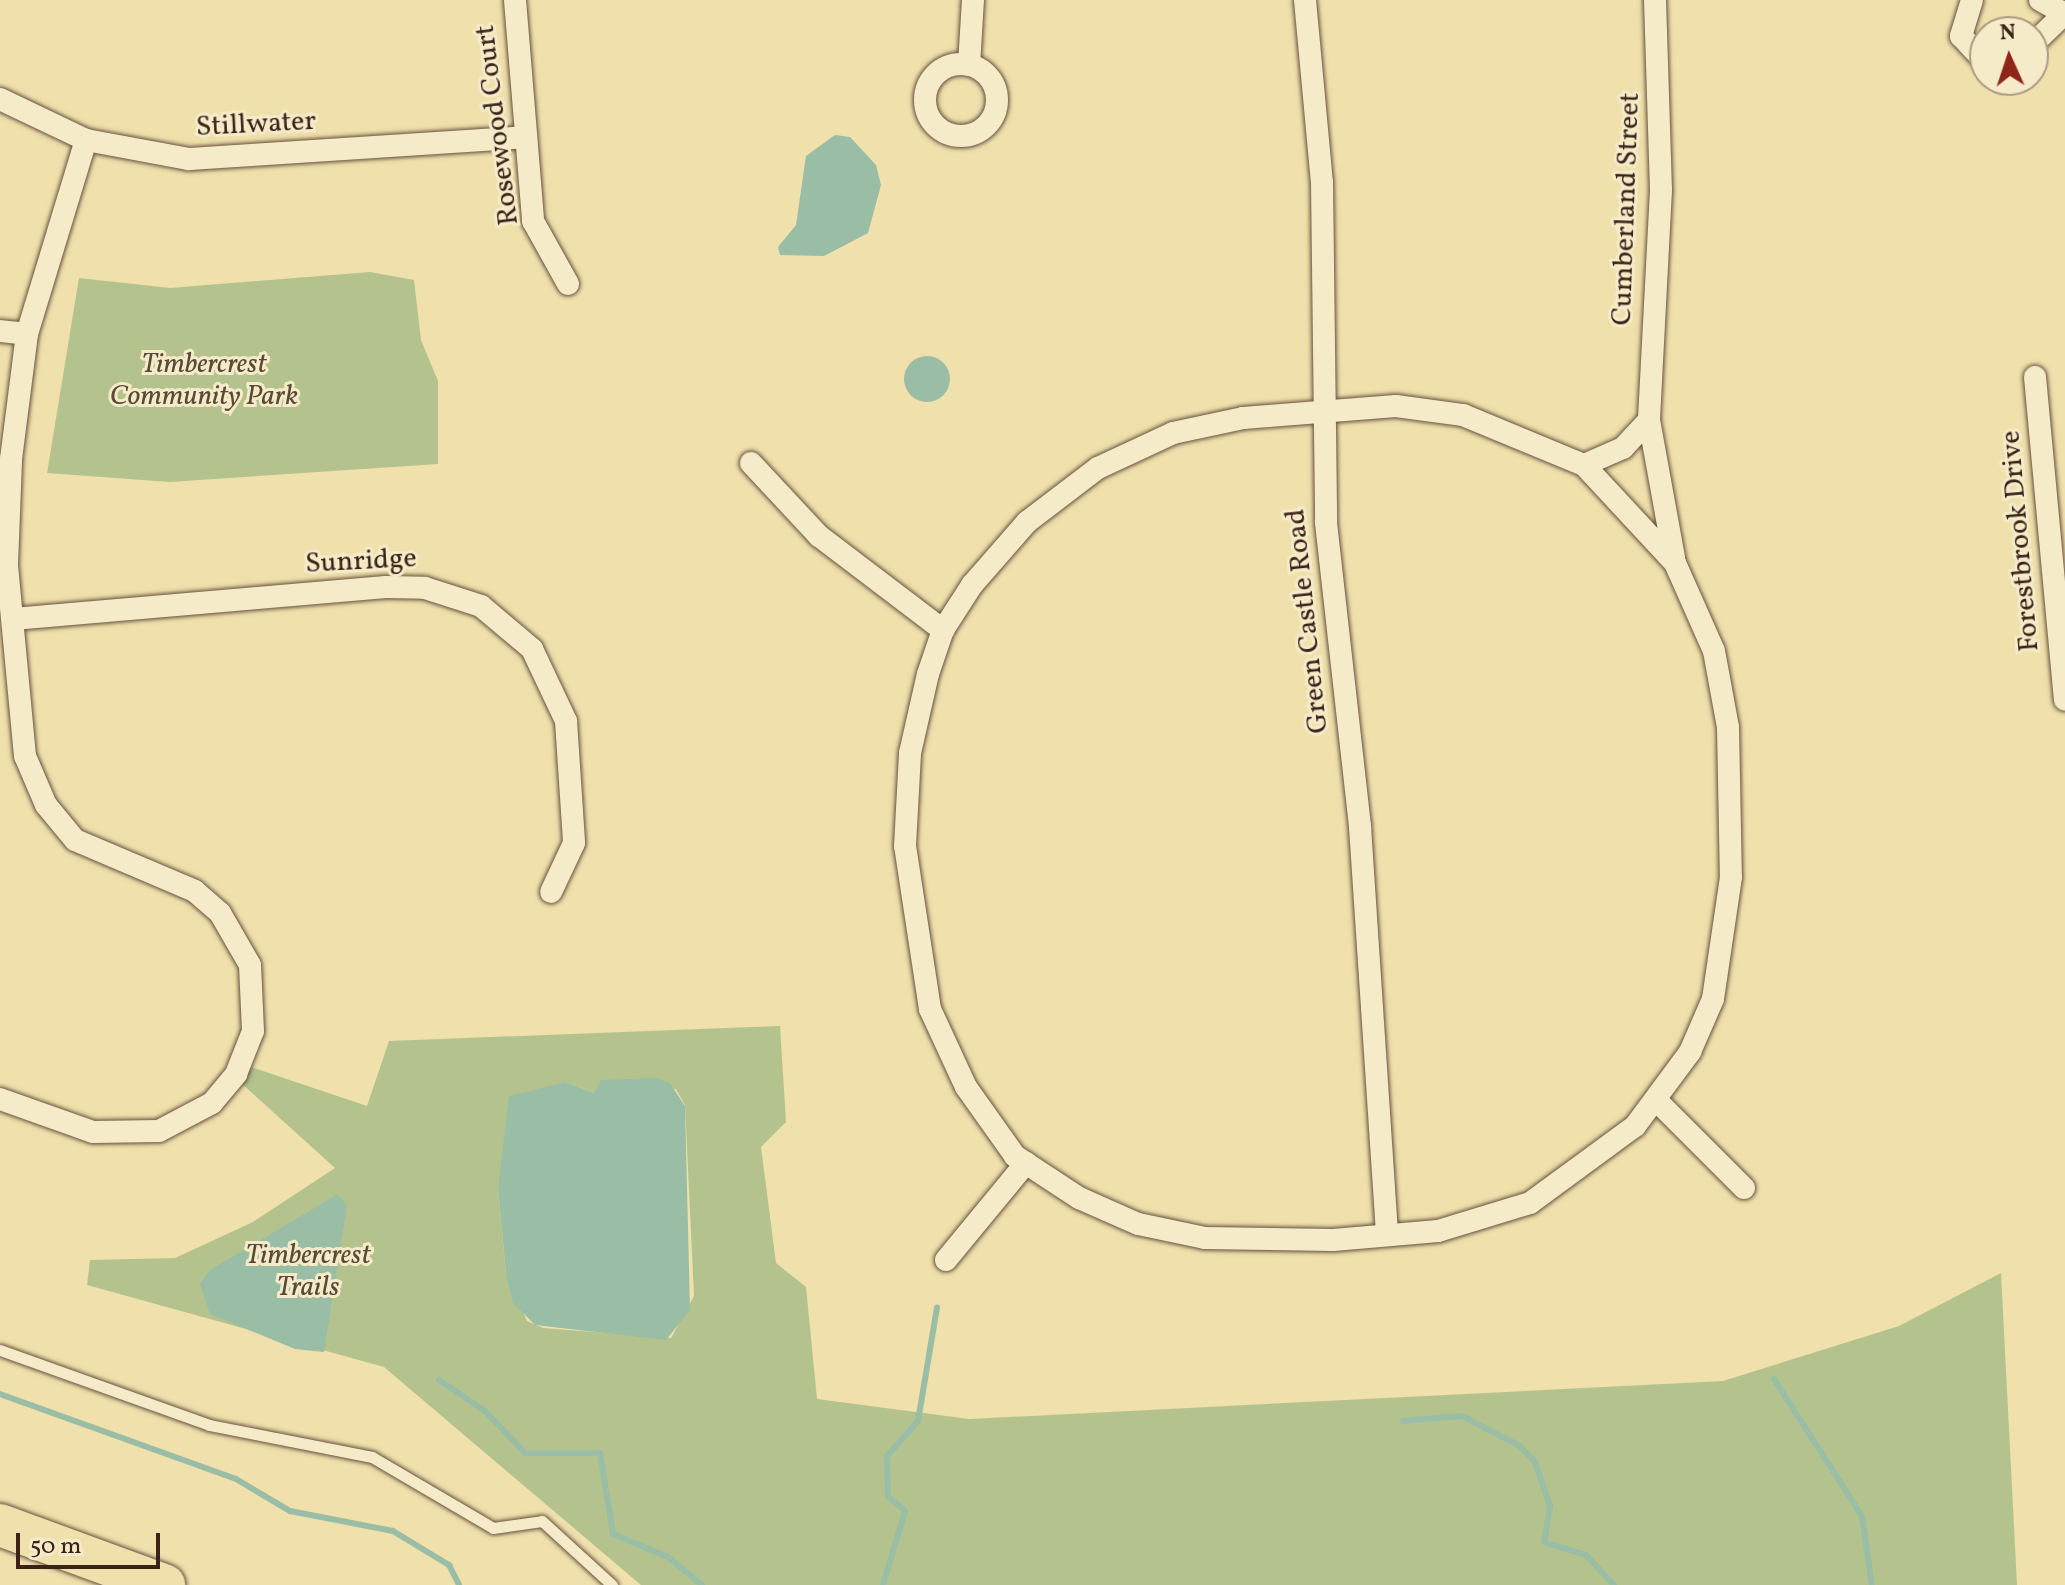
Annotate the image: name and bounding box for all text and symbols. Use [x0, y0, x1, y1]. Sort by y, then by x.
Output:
north arrow [1969, 16, 2049, 96]
text: N [1999, 18, 2017, 49]
street label: Rosewood Court [469, 23, 527, 227]
street label: Cumberland Street [1606, 92, 1648, 326]
street label: Stillwater [195, 105, 317, 145]
park label: Timbercrest Community Park [110, 348, 298, 414]
street label: Forestbrook Drive [1995, 429, 2047, 653]
street label: Green Castle Road [1280, 507, 1336, 735]
street label: Sunridge [304, 542, 418, 582]
park label: Timbercrest Trails [246, 1239, 370, 1305]
scale bar [20, 1517, 164, 1567]
text: 50 m [30, 1530, 82, 1564]

